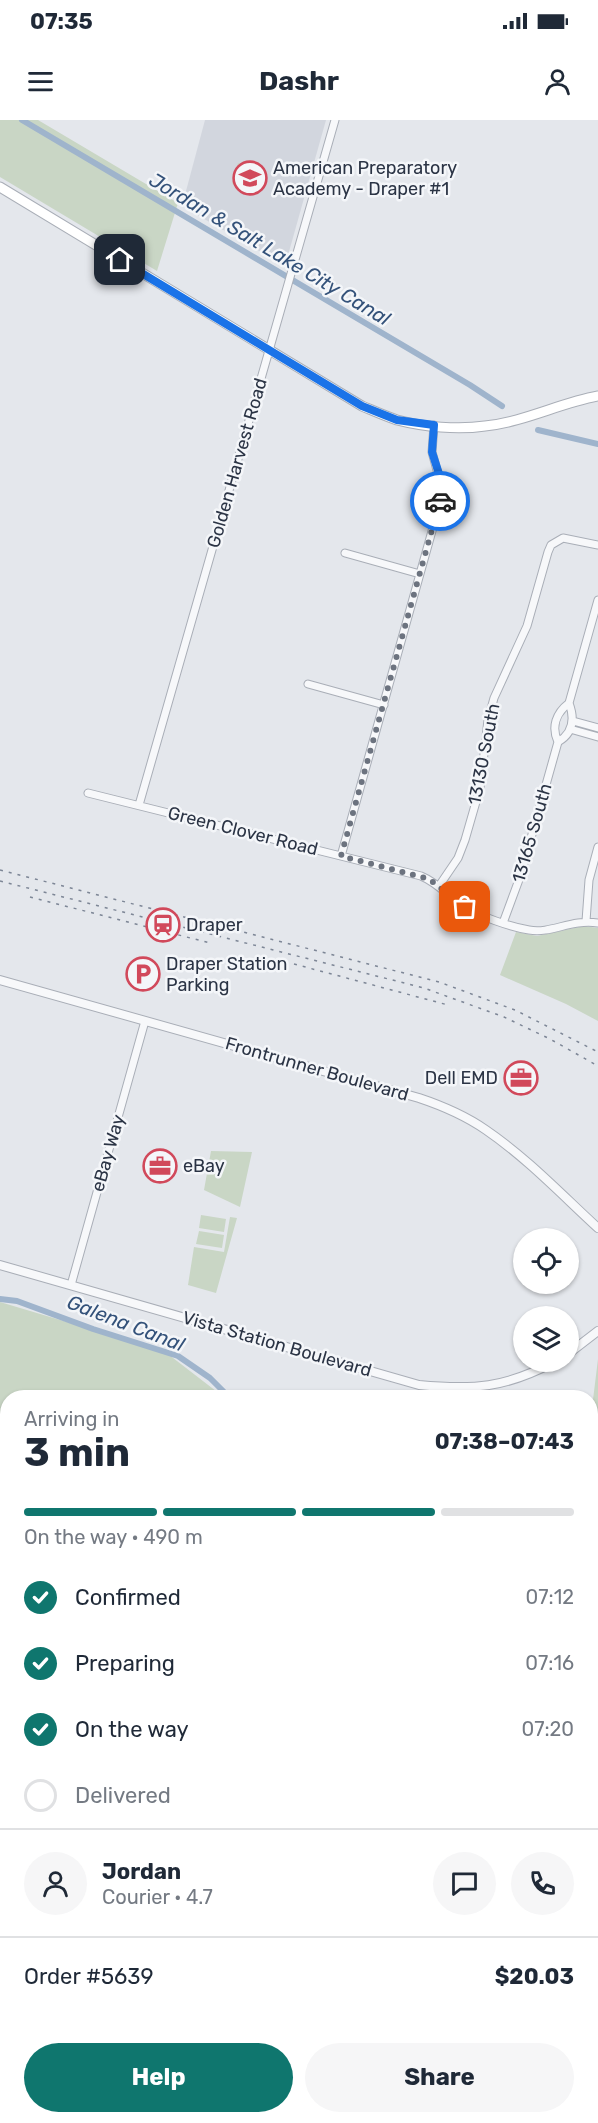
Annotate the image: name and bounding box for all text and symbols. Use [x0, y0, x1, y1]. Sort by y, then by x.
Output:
text: 07:35 [30, 8, 93, 35]
icon: menu [24, 65, 57, 98]
text: Dashr [259, 65, 339, 97]
icon: person [541, 65, 574, 98]
place label: American Preparatory Academy - Draper #1 [273, 157, 457, 200]
school or university icon: American Preparatory Academy - Draper #1 [232, 160, 268, 196]
water label: Jordan & Salt Lake City Canal [145, 167, 396, 331]
pin [94, 234, 145, 285]
icon: home [103, 243, 136, 276]
street label: Golden Harvest Road [202, 376, 272, 550]
courier [410, 471, 470, 531]
icon: car [424, 485, 457, 518]
street label: 13130 South [463, 701, 505, 807]
street label: 13165 South [507, 781, 557, 885]
street label: Green Clover Road [166, 802, 320, 860]
pin [439, 881, 490, 932]
icon: bag [448, 890, 481, 923]
station icon: Draper [145, 907, 181, 943]
place label: Draper [186, 914, 243, 936]
place label: Draper Station Parking [166, 953, 287, 996]
parking icon: Draper Station Parking [125, 956, 161, 992]
street label: Frontrunner Boulevard [223, 1032, 411, 1106]
office icon: Dell EMD [503, 1060, 539, 1096]
place label: Dell EMD [425, 1067, 498, 1089]
street label: eBay Way [87, 1112, 129, 1194]
office icon: eBay [142, 1148, 178, 1184]
place label: eBay [183, 1155, 225, 1177]
map controls [513, 1228, 579, 1372]
button: locate [513, 1228, 579, 1294]
water label: Galena Canal [64, 1290, 189, 1357]
street label: Vista Station Boulevard [180, 1306, 374, 1382]
button: layers [513, 1306, 579, 1372]
text: Arriving in [24, 1407, 119, 1431]
text: 07:38–07:43 [435, 1428, 574, 1455]
text: 3 min [24, 1430, 130, 1476]
text: On the way · 490 m [24, 1525, 203, 1549]
icon: check [24, 1581, 57, 1614]
text: Confirmed [75, 1584, 181, 1611]
text: 07:12 [526, 1585, 574, 1609]
icon: check [24, 1647, 57, 1680]
text: Preparing [75, 1650, 175, 1677]
text: 07:16 [525, 1651, 574, 1675]
icon: check [24, 1713, 57, 1746]
text: On the way [75, 1716, 189, 1743]
text: 07:20 [521, 1717, 574, 1741]
text: Delivered [75, 1782, 171, 1809]
button: person [24, 1852, 87, 1915]
button: chat [433, 1852, 496, 1915]
button: phone [511, 1852, 574, 1915]
text: Jordan [102, 1858, 181, 1885]
text: Courier · 4.7 [102, 1885, 213, 1909]
text: Order #5639 [24, 1963, 154, 1990]
text: $20.03 [495, 1963, 574, 1990]
button: Help [24, 2043, 293, 2112]
button: Share [305, 2043, 574, 2112]

